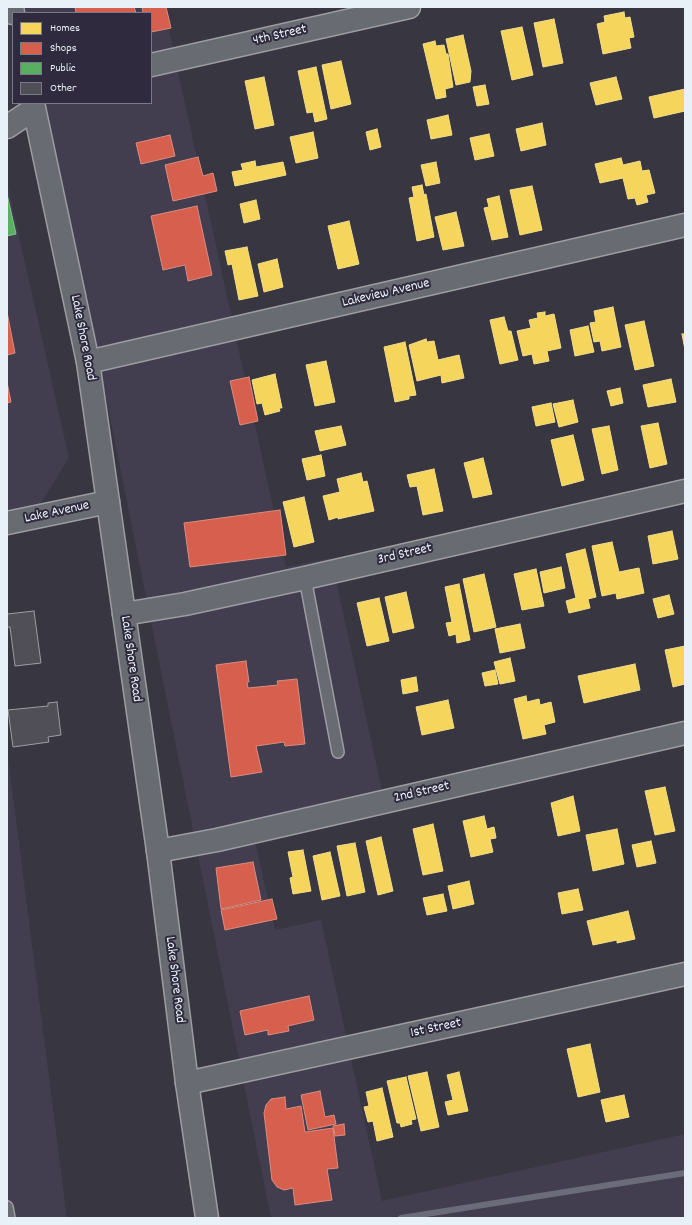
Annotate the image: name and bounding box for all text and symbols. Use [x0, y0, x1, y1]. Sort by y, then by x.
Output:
legend [12, 12, 152, 104]
text: Homes [50, 20, 80, 37]
street label: 4th Street [252, 22, 308, 50]
text: Shops [50, 40, 77, 57]
text: Public [50, 60, 76, 77]
text: Other [50, 80, 77, 97]
street label: Lakeview Avenue [341, 276, 431, 312]
street label: Lake Shore Road [65, 294, 99, 382]
street label: Lake Avenue [23, 498, 91, 528]
street label: 3rd Street [376, 541, 434, 569]
street label: Lake Shore Road [116, 615, 144, 703]
street label: 2nd Street [393, 778, 451, 808]
street label: Lake Shore Road [160, 936, 188, 1024]
street label: 1st Street [409, 1015, 463, 1043]

